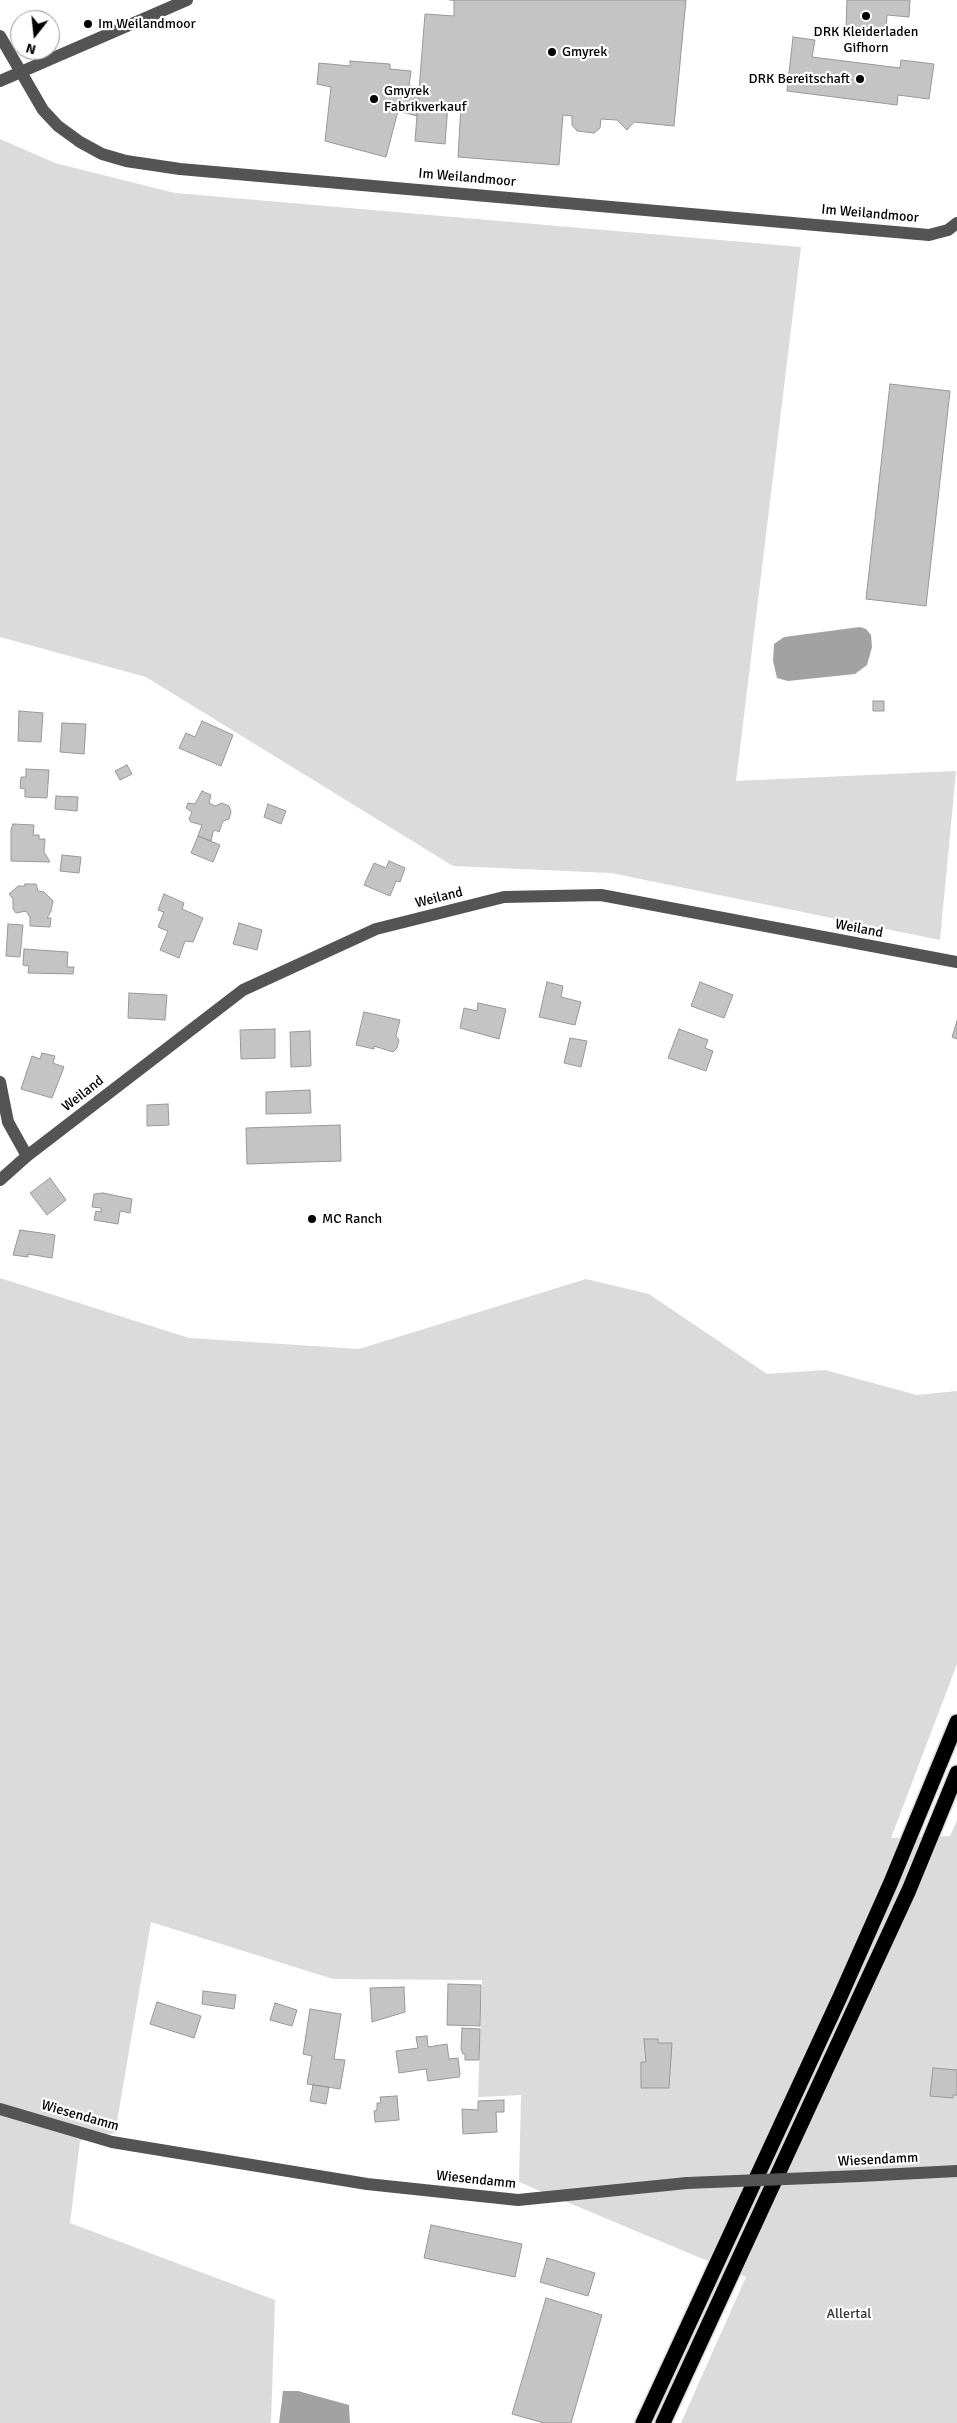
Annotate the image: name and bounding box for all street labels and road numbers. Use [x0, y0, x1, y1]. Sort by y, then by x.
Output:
street label: Im Weilandmoor [418, 165, 516, 191]
street label: Im Weilandmoor [821, 201, 919, 227]
street label: Weiland [413, 884, 465, 912]
street label: Weiland [834, 916, 884, 942]
street label: Weiland [59, 1072, 107, 1116]
street label: Wiesendamm [39, 2097, 121, 2135]
street label: Wiesendamm [837, 2150, 919, 2170]
street label: Wiesendamm [435, 2167, 517, 2193]

